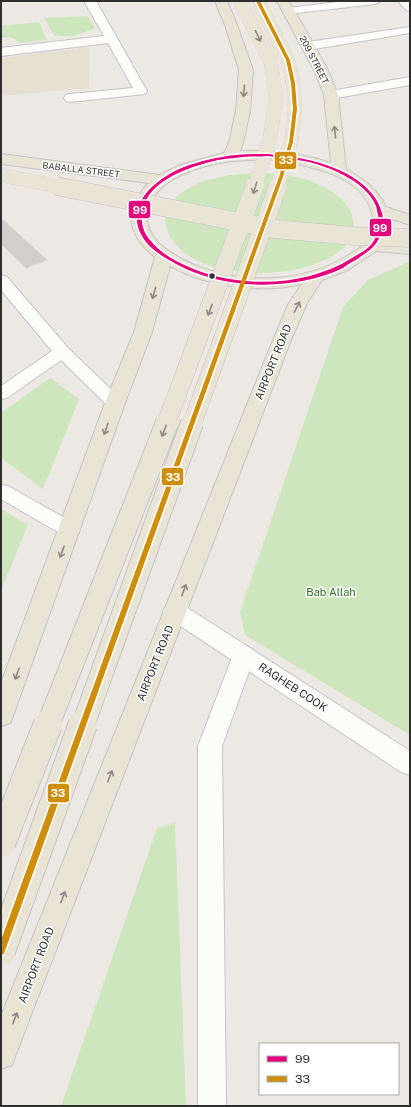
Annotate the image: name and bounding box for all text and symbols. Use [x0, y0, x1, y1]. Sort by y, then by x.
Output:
one-way arrow [255, 30, 262, 42]
street label: 209 STREET [298, 34, 332, 86]
one-way arrow [241, 84, 248, 97]
one-way arrow [331, 126, 338, 139]
line badge: 33 [274, 151, 297, 170]
text: 33 [279, 154, 293, 166]
street label: BABALLA STREET [42, 159, 121, 180]
one-way arrow [251, 181, 258, 194]
line badge: 99 [128, 200, 151, 219]
text: 99 [133, 204, 147, 216]
line badge: 99 [369, 218, 392, 237]
text: 99 [373, 222, 387, 234]
unlabelled marker [207, 271, 217, 281]
one-way arrow [149, 287, 157, 300]
one-way arrow [293, 301, 301, 313]
one-way arrow [206, 303, 214, 315]
street label: AIRPORT ROAD [252, 322, 294, 402]
one-way arrow [102, 423, 109, 436]
one-way arrow [159, 425, 167, 437]
line badge: 33 [161, 467, 184, 486]
text: 33 [166, 471, 180, 483]
one-way arrow [58, 545, 66, 557]
one-way arrow [180, 584, 188, 596]
park label: Bab Allah [306, 586, 356, 598]
street label: AIRPORT ROAD [134, 623, 176, 703]
street label: RAGHEB COOK [256, 660, 330, 714]
one-way arrow [13, 667, 21, 679]
one-way arrow [107, 770, 115, 782]
line badge: 33 [47, 783, 70, 803]
text: 33 [51, 787, 65, 799]
one-way arrow [59, 891, 67, 903]
street label: AIRPORT ROAD [16, 925, 56, 1005]
one-way arrow [12, 1012, 20, 1024]
legend [259, 1043, 399, 1095]
text: 99 [295, 1052, 310, 1066]
text: 33 [295, 1072, 310, 1086]

